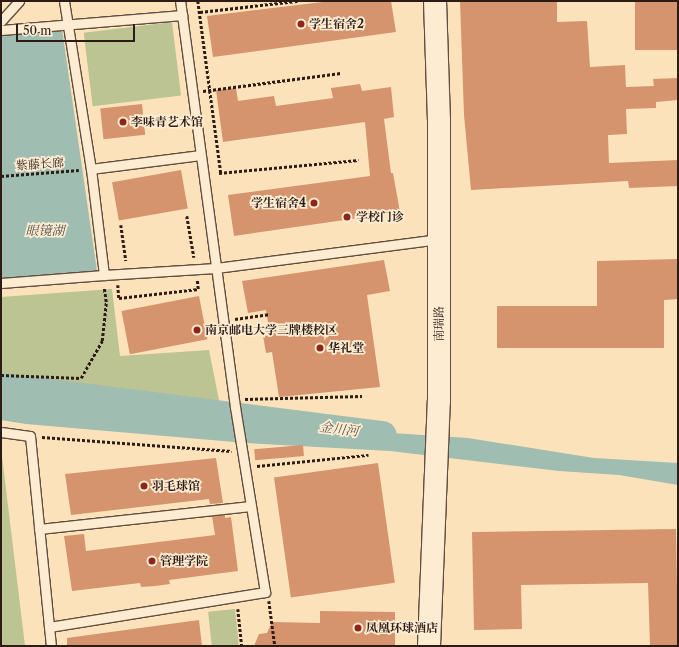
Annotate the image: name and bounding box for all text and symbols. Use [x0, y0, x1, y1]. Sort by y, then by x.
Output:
scale bar [18, 16, 137, 42]
place label: 学生宿舍2 [309, 17, 364, 31]
marker: 学生宿舍2 [296, 19, 306, 29]
text: 50 m [23, 23, 52, 38]
place label: 李味青艺术馆 [131, 115, 203, 129]
marker: 李味青艺术馆 [118, 117, 128, 127]
street label: 紫藤长廊 [16, 155, 64, 173]
place label: 学生宿舍4 [251, 196, 306, 210]
marker: 学生宿舍4 [309, 198, 319, 208]
place label: 学校门诊 [356, 210, 404, 224]
marker: 学校门诊 [341, 211, 353, 223]
water label: 眼镜湖 [26, 222, 64, 238]
street label: 南瑞路 [432, 306, 446, 342]
place label: 南京邮电大学三牌楼校区 [205, 323, 337, 337]
marker: 南京邮电大学三牌楼校区 [192, 325, 202, 335]
place label: 华礼堂 [328, 341, 364, 355]
marker: 华礼堂 [315, 343, 325, 353]
water label: 金川河 [319, 419, 359, 439]
place label: 羽毛球馆 [152, 479, 200, 493]
marker: 羽毛球馆 [139, 481, 149, 491]
place label: 管理学院 [160, 554, 208, 568]
marker: 管理学院 [147, 556, 157, 566]
place label: 凤凰环球酒店 [366, 621, 438, 635]
marker: 凤凰环球酒店 [353, 623, 363, 633]

